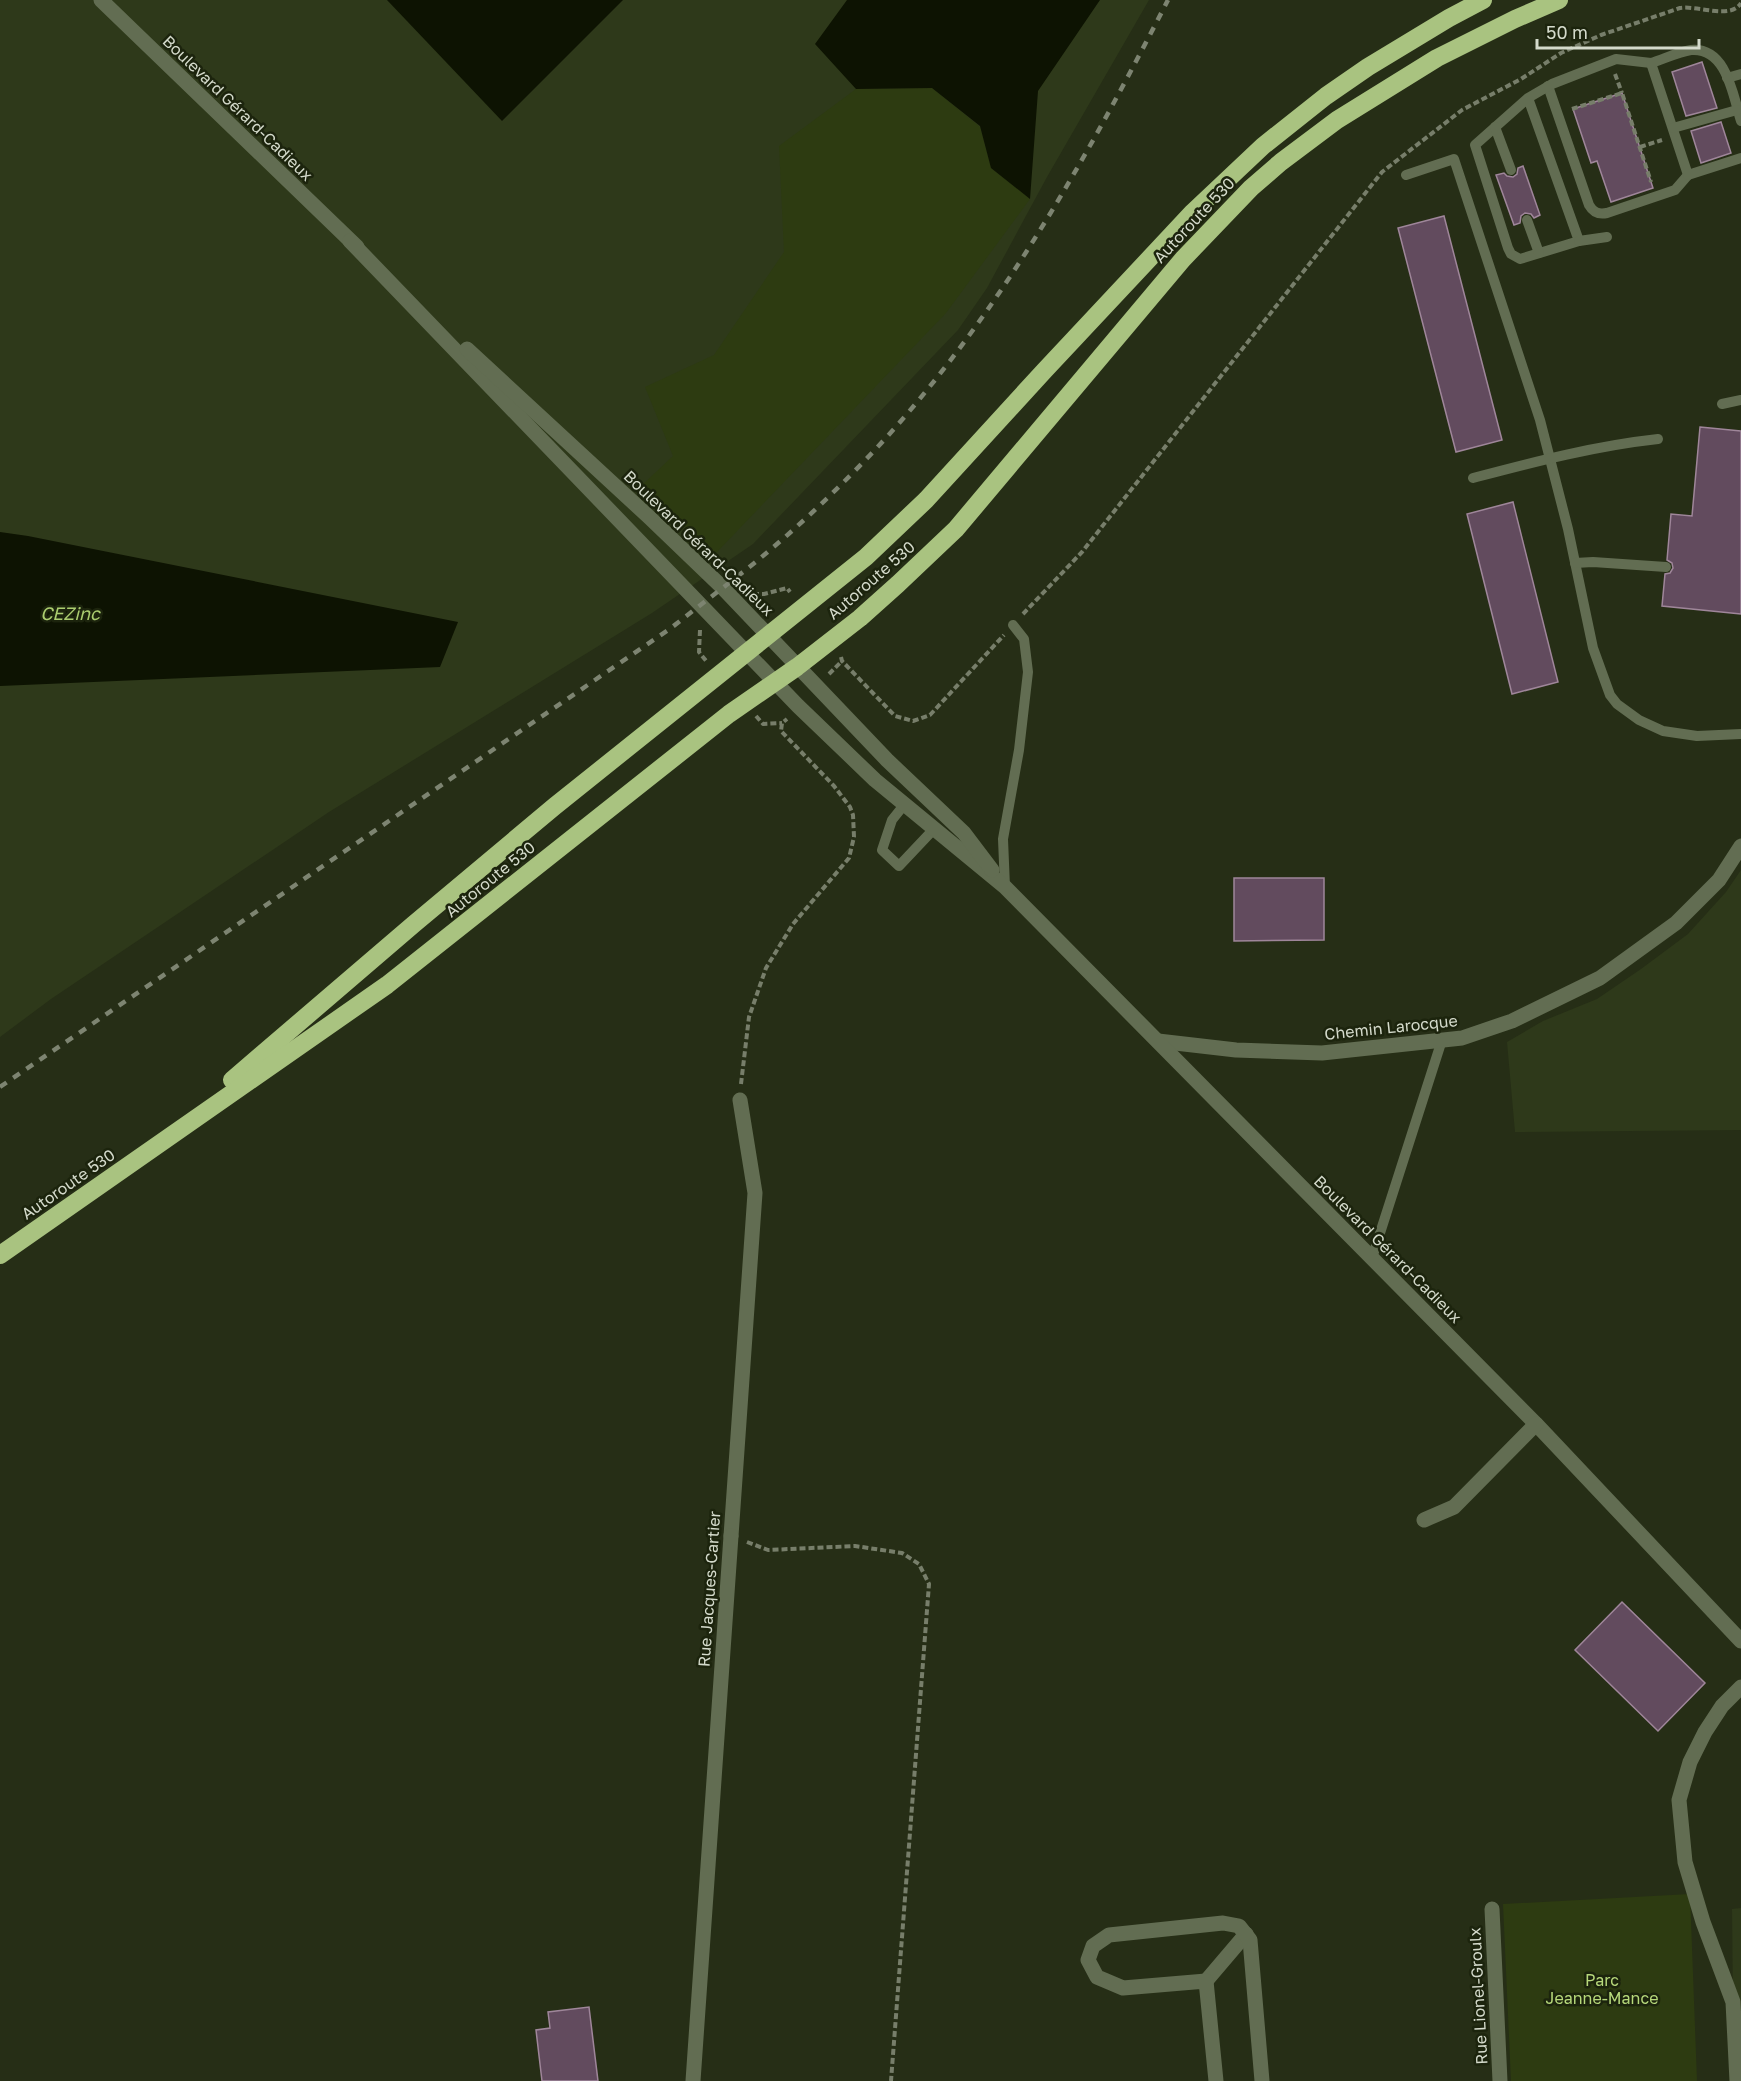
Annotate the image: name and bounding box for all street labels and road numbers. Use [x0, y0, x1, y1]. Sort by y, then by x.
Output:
street label: Boulevard Gérard-Cadieux [159, 31, 317, 185]
street label: Autoroute 530 [1149, 173, 1239, 267]
street label: Boulevard Gérard-Cadieux [620, 466, 778, 620]
street label: Autoroute 530 [823, 536, 919, 624]
street label: Autoroute 530 [441, 837, 539, 921]
street label: Chemin Larocque [1323, 1010, 1459, 1044]
street label: Autoroute 530 [17, 1144, 119, 1224]
street label: Boulevard Gérard-Cadieux [1310, 1171, 1466, 1327]
street label: Rue Jacques-Cartier [694, 1510, 724, 1668]
street label: Rue Lionel-Groulx [1464, 1927, 1492, 2065]

